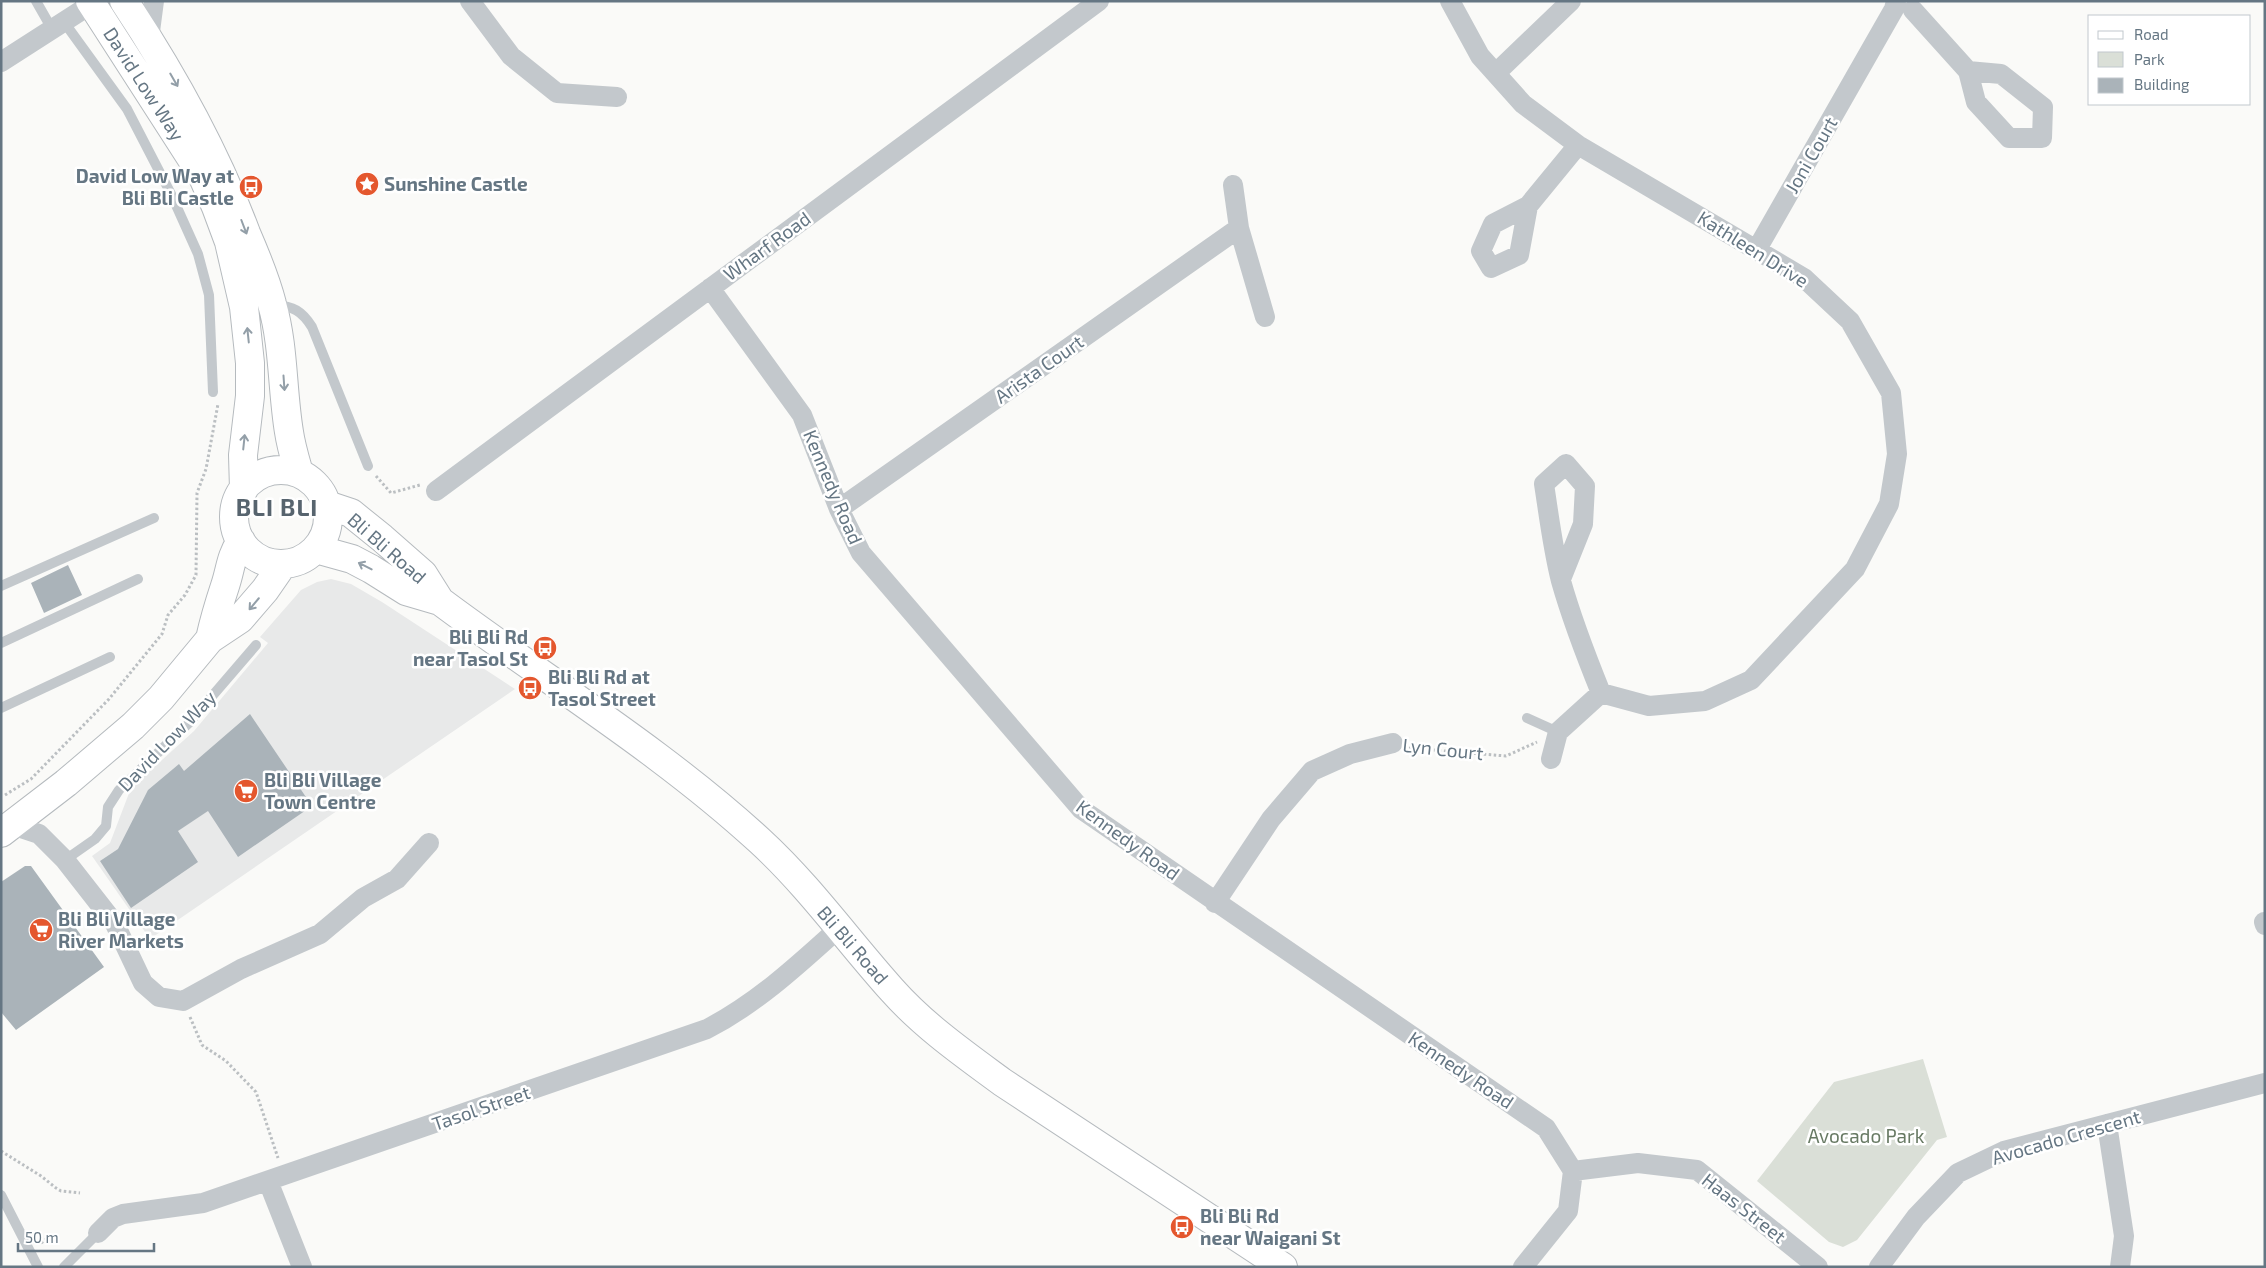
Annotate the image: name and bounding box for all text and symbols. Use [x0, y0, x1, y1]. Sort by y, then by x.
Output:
legend [2088, 15, 2251, 105]
street label: David Low Way [99, 23, 190, 145]
text: Road [2134, 25, 2169, 43]
text: Park [2134, 50, 2165, 68]
one-way arrow [170, 73, 180, 87]
text: Building [2134, 75, 2190, 93]
street label: Joni Court [1779, 112, 1842, 197]
place label: David Low Way at Bli Bli Castle [76, 164, 234, 209]
place icon: Sunshine Castle [354, 171, 380, 197]
place label: Sunshine Castle [384, 172, 528, 195]
bus stop icon: David Low Way at Bli Bli Castle [238, 174, 264, 200]
street label: Kathleen Drive [1694, 205, 1813, 292]
street label: Wharf Road [719, 206, 815, 285]
one-way arrow [240, 219, 249, 234]
one-way arrow [243, 328, 253, 344]
street label: Arista Court [990, 330, 1088, 408]
one-way arrow [280, 375, 289, 391]
street label: Kennedy Road [799, 426, 868, 547]
one-way arrow [239, 435, 249, 451]
district label: BLI BLI [236, 492, 318, 521]
street label: Bli Bli Road [343, 507, 431, 588]
one-way arrow [357, 561, 372, 571]
one-way arrow [248, 597, 259, 610]
place label: Bli Bli Rd near Tasol St [413, 625, 528, 670]
bus stop icon: Bli Bli Rd near Tasol St [532, 635, 558, 661]
place label: Bli Bli Rd at Tasol Street [548, 665, 656, 710]
bus stop icon: Bli Bli Rd at Tasol Street [517, 675, 543, 701]
street label: David Low Way [113, 686, 220, 796]
street label: Lyn Court [1402, 733, 1485, 764]
place label: Bli Bli Village Town Centre [264, 768, 382, 813]
supermarket icon: Bli Bli Village Town Centre [233, 778, 259, 804]
street label: Kennedy Road [1072, 794, 1184, 885]
street label: Bli Bli Road [813, 901, 894, 989]
place label: Bli Bli Village River Markets [58, 907, 184, 952]
supermarket icon: Bli Bli Village River Markets [28, 917, 54, 943]
street label: Kennedy Road [1404, 1026, 1518, 1113]
street label: Tasol Street [429, 1080, 533, 1135]
street label: Avocado Crescent [1989, 1104, 2143, 1169]
park label: Avocado Park [1808, 1124, 1925, 1147]
street label: Haas Street [1698, 1168, 1791, 1248]
place label: Bli Bli Rd near Waigani St [1200, 1204, 1341, 1249]
bus stop icon: Bli Bli Rd near Waigani St [1169, 1214, 1195, 1240]
scale bar [18, 1220, 154, 1252]
text: 50 m [25, 1228, 59, 1246]

